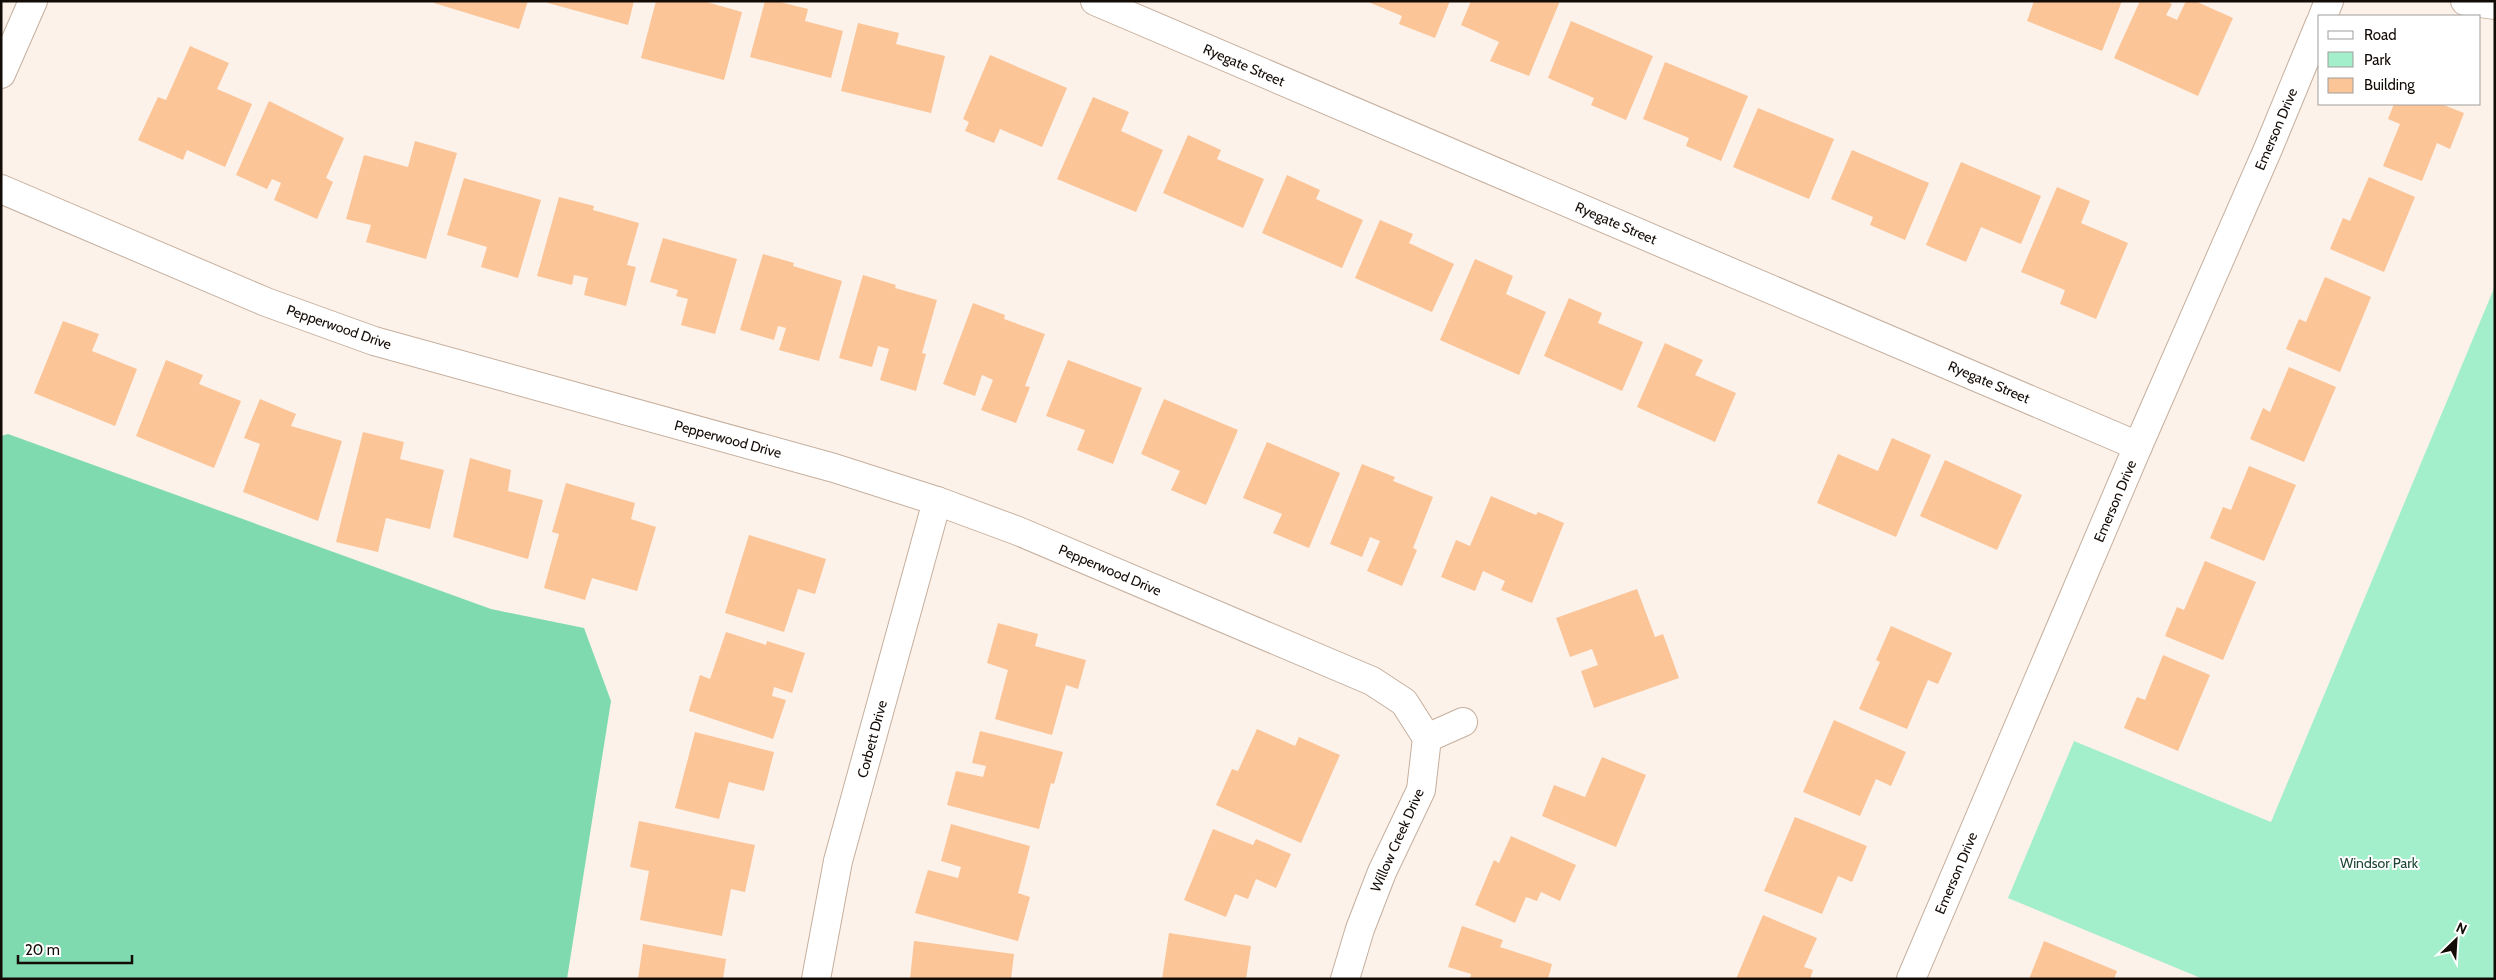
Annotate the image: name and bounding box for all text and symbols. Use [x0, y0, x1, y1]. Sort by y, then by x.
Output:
legend [2318, 15, 2481, 105]
text: Road [2364, 26, 2397, 44]
street label: Ryegate Street [1200, 40, 1288, 90]
text: Park [2364, 51, 2391, 69]
text: Building [2364, 76, 2415, 94]
street label: Emerson Drive [2251, 85, 2301, 173]
street label: Ryegate Street [1572, 198, 1660, 248]
street label: Pepperwood Drive [284, 301, 394, 353]
street label: Ryegate Street [1945, 357, 2033, 407]
street label: Pepperwood Drive [673, 416, 783, 462]
street label: Emerson Drive [2090, 457, 2140, 545]
street label: Pepperwood Drive [1056, 540, 1164, 600]
street label: Corbett Drive [853, 698, 891, 780]
street label: Willow Creek Drive [1366, 785, 1428, 895]
street label: Emerson Drive [1931, 829, 1981, 917]
park label: Windsor Park [2340, 854, 2419, 872]
north arrow [2431, 915, 2481, 965]
text: N [2453, 918, 2470, 938]
scale bar [18, 932, 131, 964]
text: 20 m [25, 941, 60, 959]

